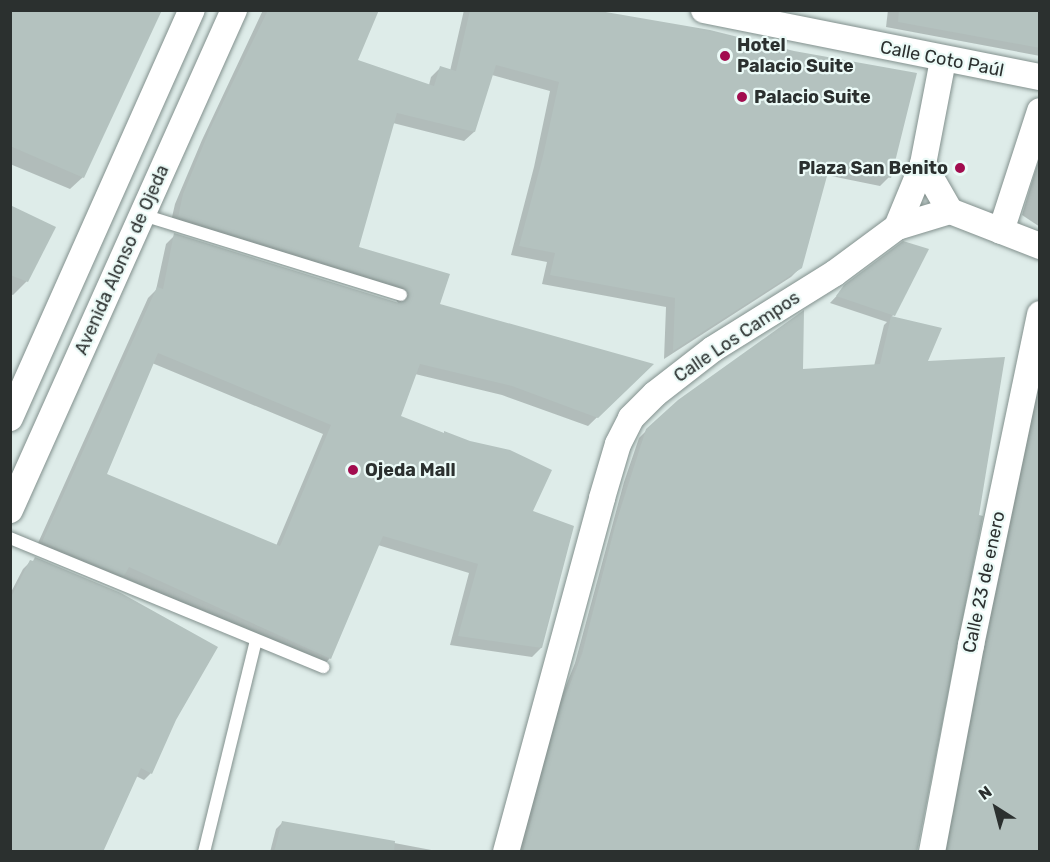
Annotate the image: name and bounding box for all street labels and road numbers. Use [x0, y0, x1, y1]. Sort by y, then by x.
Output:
street label: Calle Coto Paúl [878, 36, 1006, 82]
street label: Avenida Alonso de Ojeda [70, 162, 174, 358]
street label: Calle Los Campos [670, 287, 804, 387]
street label: Calle 23 de enero [958, 509, 1010, 655]

